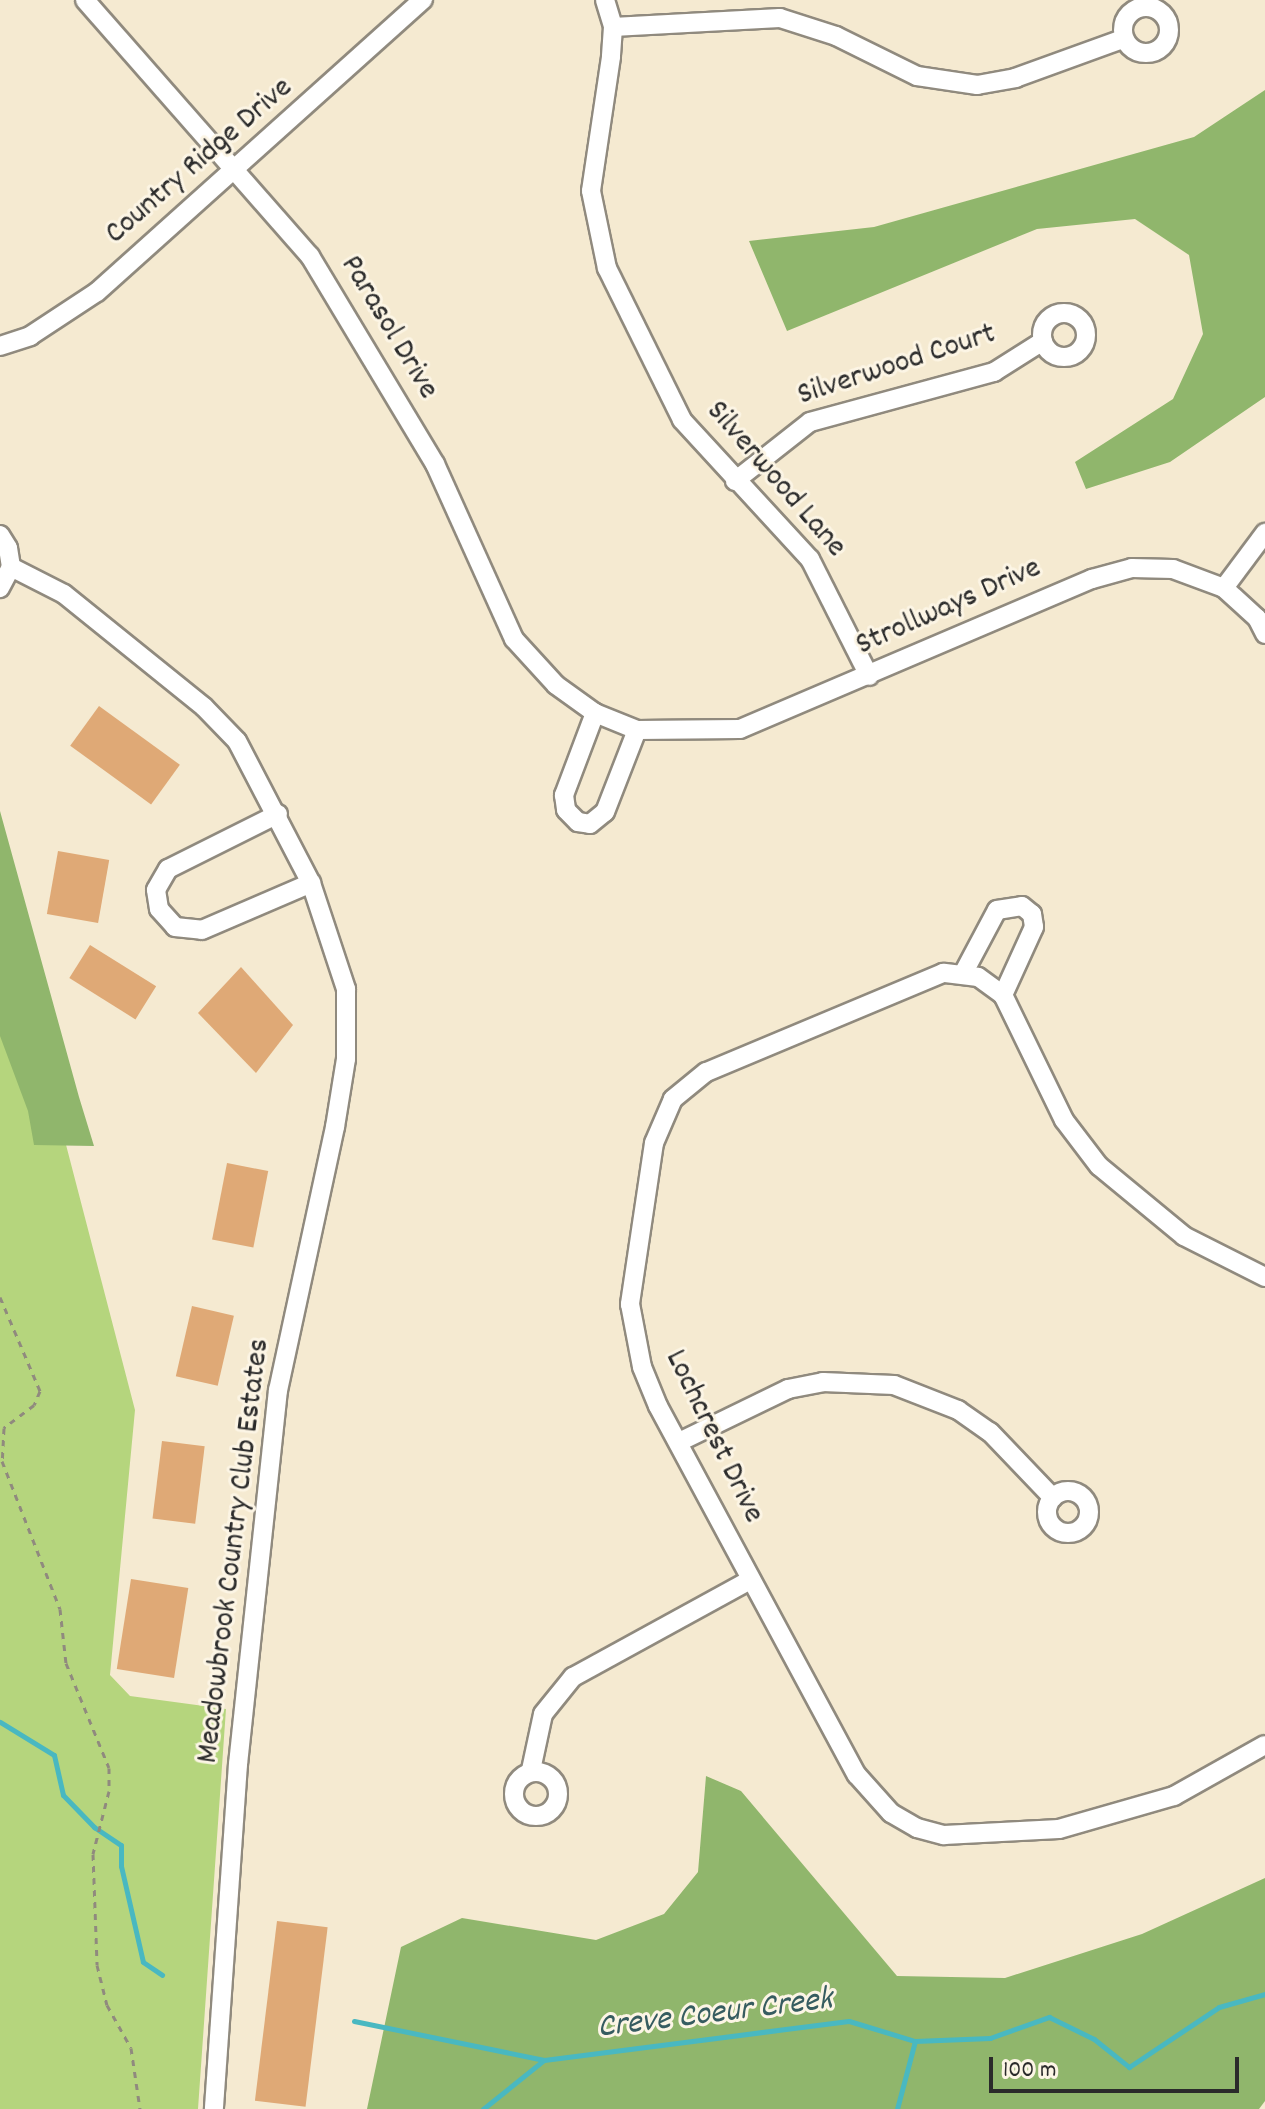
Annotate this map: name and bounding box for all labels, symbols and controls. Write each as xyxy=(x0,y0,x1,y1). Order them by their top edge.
street label: Country Ridge Drive xyxy=(98,70,302,254)
street label: Parasol Drive xyxy=(330,249,446,407)
street label: Silverwood Court xyxy=(793,316,1001,416)
street label: Silverwood Lane xyxy=(696,394,854,566)
street label: Strollways Drive xyxy=(851,550,1047,666)
street label: Meadowbrook Country Club Estates xyxy=(190,1336,280,1766)
street label: Lochcrest Drive xyxy=(655,1344,771,1530)
water label: Creve Coeur Creek xyxy=(595,1980,835,2050)
scale bar xyxy=(993,2041,1243,2091)
text: 100 m xyxy=(1003,2054,1056,2088)

